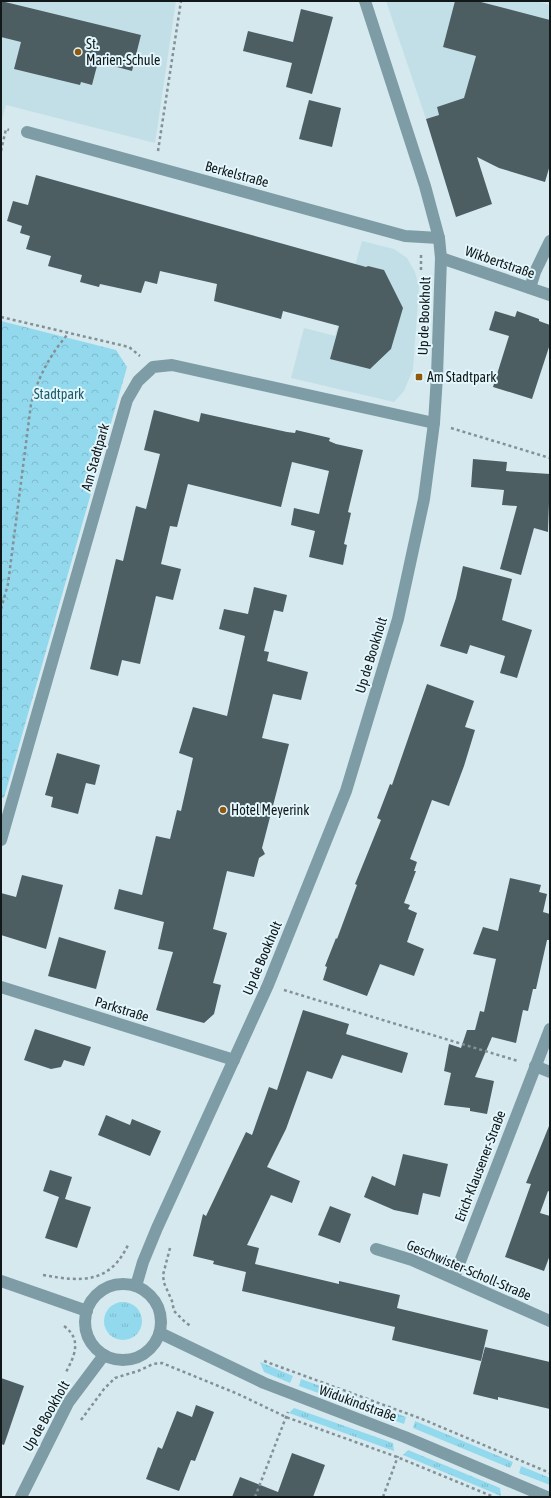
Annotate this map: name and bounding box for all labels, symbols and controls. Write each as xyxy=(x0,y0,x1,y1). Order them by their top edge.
place label: St. Marien-Schule xyxy=(86,36,160,68)
marker: St. Marien-Schule xyxy=(73,47,83,57)
street label: Berkelstraße xyxy=(203,158,271,190)
street label: Wikbertstraße xyxy=(463,243,537,281)
street label: Up de Bookholt xyxy=(415,276,433,356)
place label: Am Stadtpark xyxy=(427,369,496,385)
marker: Am Stadtpark xyxy=(414,372,424,382)
park label: Stadtpark xyxy=(34,386,84,402)
street label: Am Stadtpark xyxy=(78,421,112,493)
street label: Up de Bookholt xyxy=(352,615,390,695)
place label: Hotel Meyerink xyxy=(231,802,309,818)
marker: Hotel Meyerink xyxy=(218,805,228,815)
street label: Up de Bookholt xyxy=(239,919,285,997)
street label: Parkstraße xyxy=(93,993,151,1025)
street label: Erich-Klausener-Straße xyxy=(451,1108,509,1224)
street label: Geschwister-Scholl-Straße xyxy=(404,1237,534,1303)
street label: Up de Bookholt xyxy=(19,1378,73,1454)
street label: Widukindstraße xyxy=(317,1382,399,1424)

